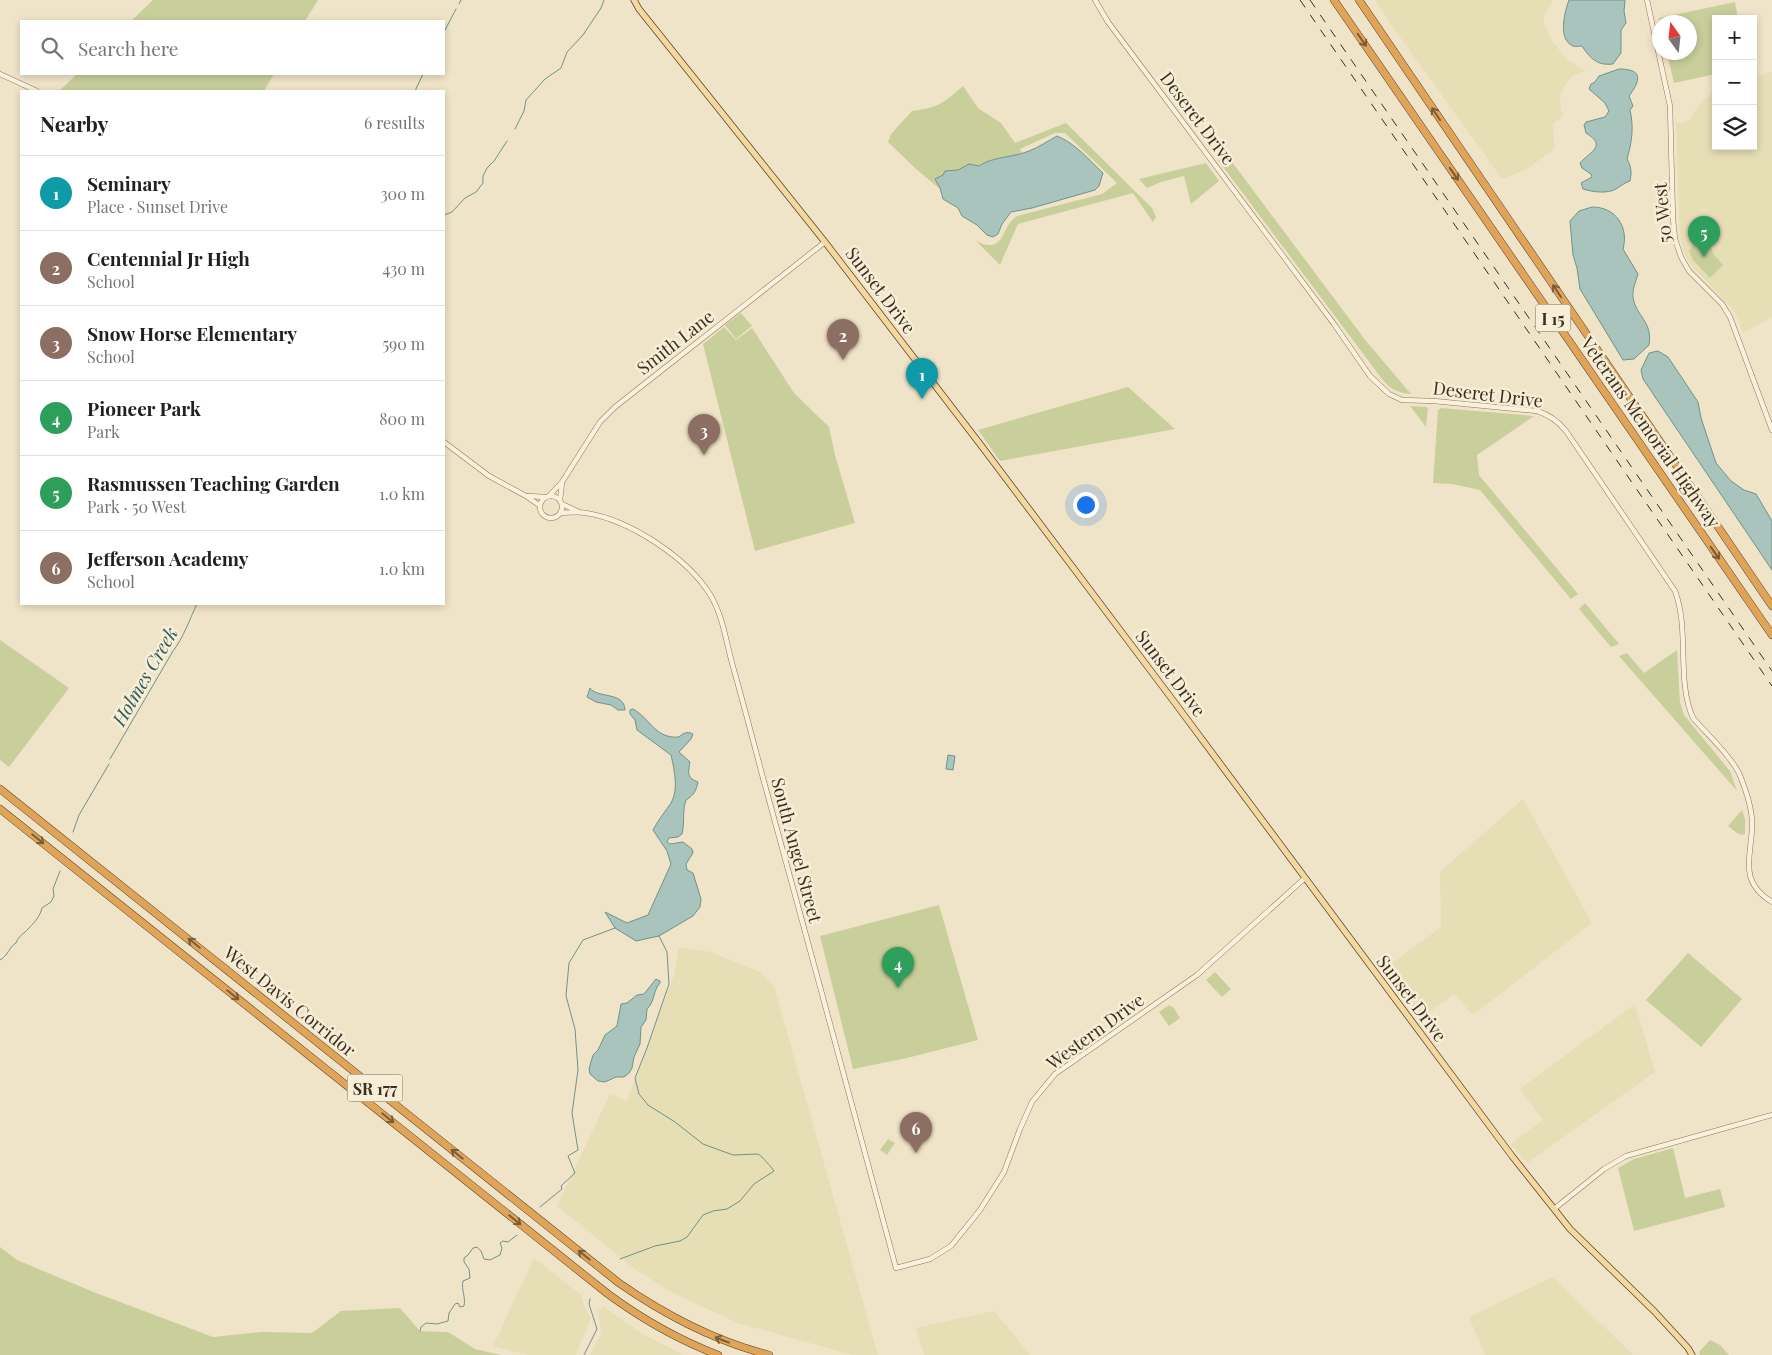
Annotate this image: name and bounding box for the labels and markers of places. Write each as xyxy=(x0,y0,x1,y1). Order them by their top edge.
pin: 5 xyxy=(1688,216,1720,257)
pin: 2 xyxy=(827,319,859,360)
pin: 1 xyxy=(906,358,938,399)
pin: 3 xyxy=(688,414,720,455)
pin: 4 xyxy=(882,947,914,988)
pin: 6 xyxy=(900,1112,932,1153)

